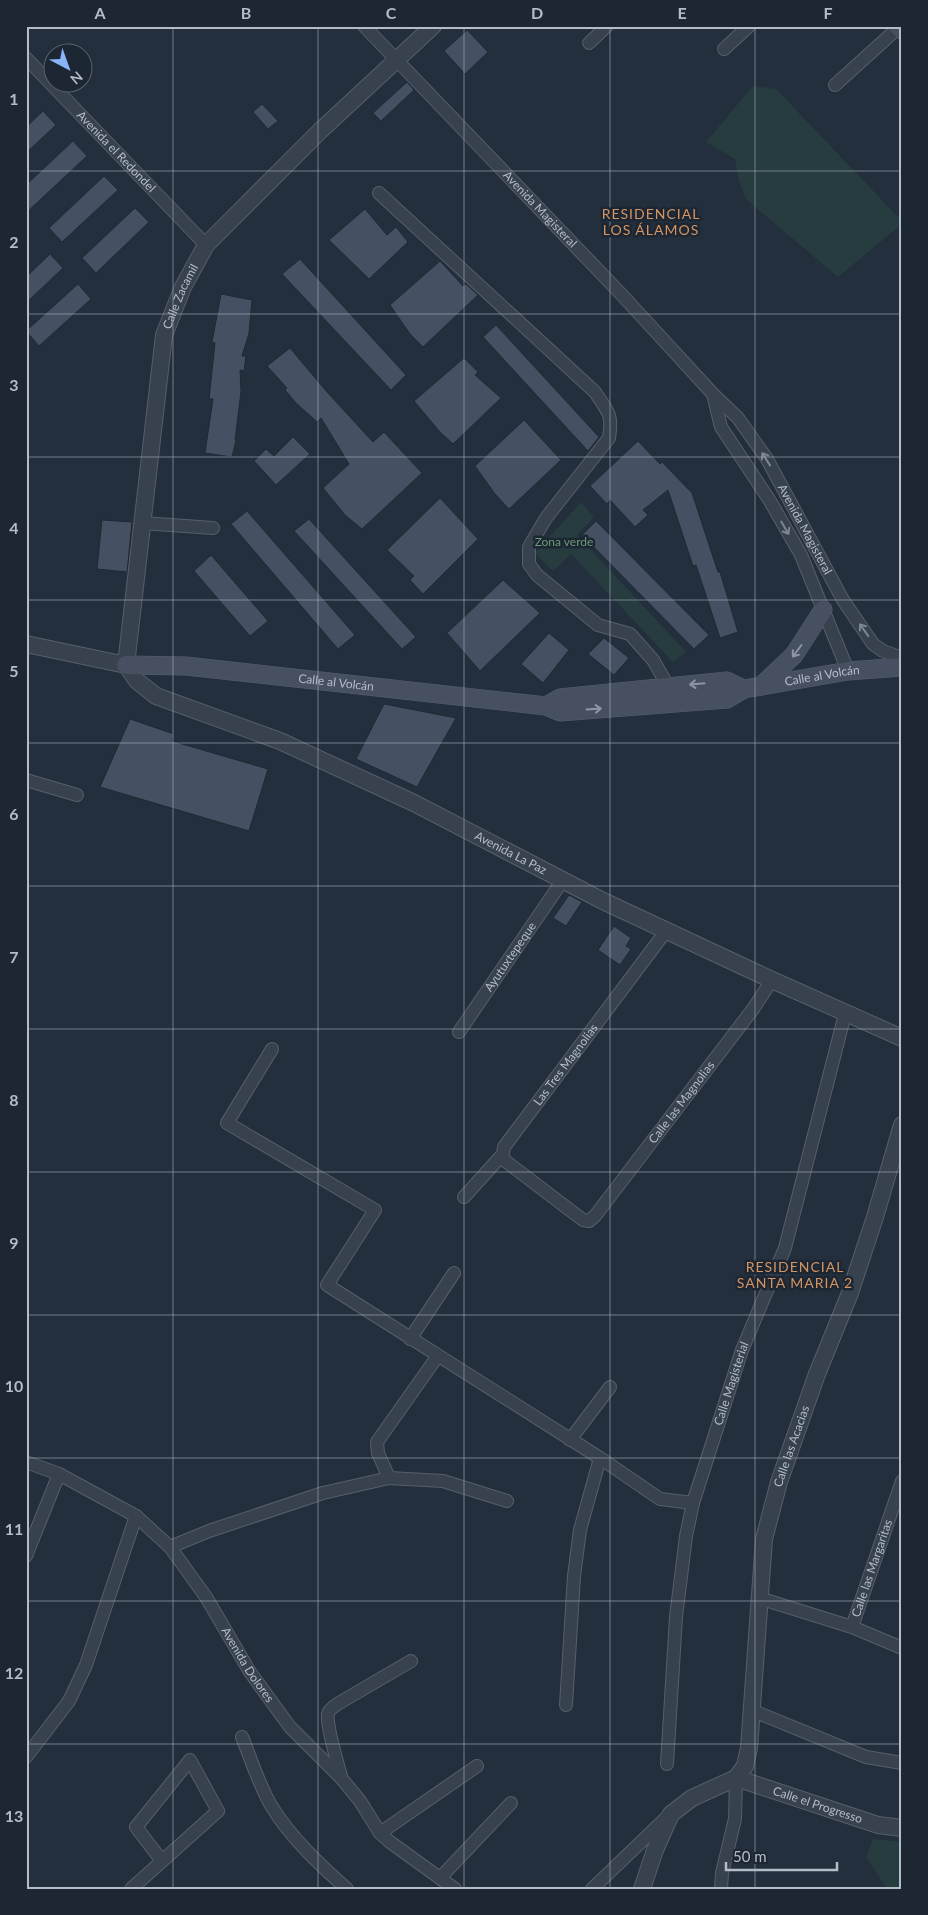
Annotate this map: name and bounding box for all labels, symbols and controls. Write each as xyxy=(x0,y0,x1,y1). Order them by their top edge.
text: A xyxy=(93,3,106,22)
text: B xyxy=(241,3,251,22)
text: C xyxy=(386,3,397,22)
text: D xyxy=(531,3,543,22)
text: E xyxy=(677,3,687,22)
text: F xyxy=(823,3,833,22)
north arrow xyxy=(42,42,92,92)
text: N xyxy=(67,68,87,88)
text: 1 xyxy=(9,89,19,108)
street label: Avenida el Redondel xyxy=(74,107,159,195)
street label: Avenida Magisteral xyxy=(500,168,580,250)
district label: RESIDENCIAL LOS ÁLAMOS xyxy=(602,205,700,238)
text: 2 xyxy=(9,232,19,251)
street label: Calle Zacamil xyxy=(159,261,201,331)
text: 3 xyxy=(9,375,19,394)
one-way arrow xyxy=(761,452,771,466)
street label: Avenida Magisteral xyxy=(775,481,836,577)
text: 4 xyxy=(9,518,19,537)
one-way arrow xyxy=(781,521,791,535)
park label: Zona verde xyxy=(535,534,593,549)
one-way arrow xyxy=(859,623,869,637)
one-way arrow xyxy=(792,644,802,658)
text: 5 xyxy=(9,661,19,680)
street label: Calle al Volcán xyxy=(783,662,860,689)
street label: Calle al Volcán xyxy=(298,671,375,694)
one-way arrow xyxy=(689,679,705,688)
one-way arrow xyxy=(586,704,602,714)
text: 6 xyxy=(9,804,19,823)
street label: Avenida La Paz xyxy=(472,828,550,878)
street label: Ayutuxtepeque xyxy=(481,919,539,994)
text: 7 xyxy=(9,947,19,966)
street label: Las Tres Magnolias xyxy=(530,1021,601,1108)
street label: Calle las Magnolias xyxy=(645,1058,717,1146)
text: 8 xyxy=(9,1090,19,1109)
text: 9 xyxy=(9,1233,19,1252)
district label: RESIDENCIAL SANTA MARIA 2 xyxy=(737,1258,853,1291)
street label: Calle Magisterial xyxy=(710,1339,752,1427)
text: 10 xyxy=(5,1376,23,1395)
street label: Calle las Acacias xyxy=(770,1403,812,1488)
street label: Calle las Margaritas xyxy=(848,1517,895,1619)
text: 11 xyxy=(5,1519,23,1538)
street label: Avenida Dolores xyxy=(218,1624,278,1705)
text: 12 xyxy=(5,1663,23,1682)
street label: Calle el Progresso xyxy=(771,1783,865,1826)
text: 13 xyxy=(5,1806,23,1825)
scale bar xyxy=(726,1840,837,1872)
text: 50 m xyxy=(733,1847,767,1865)

